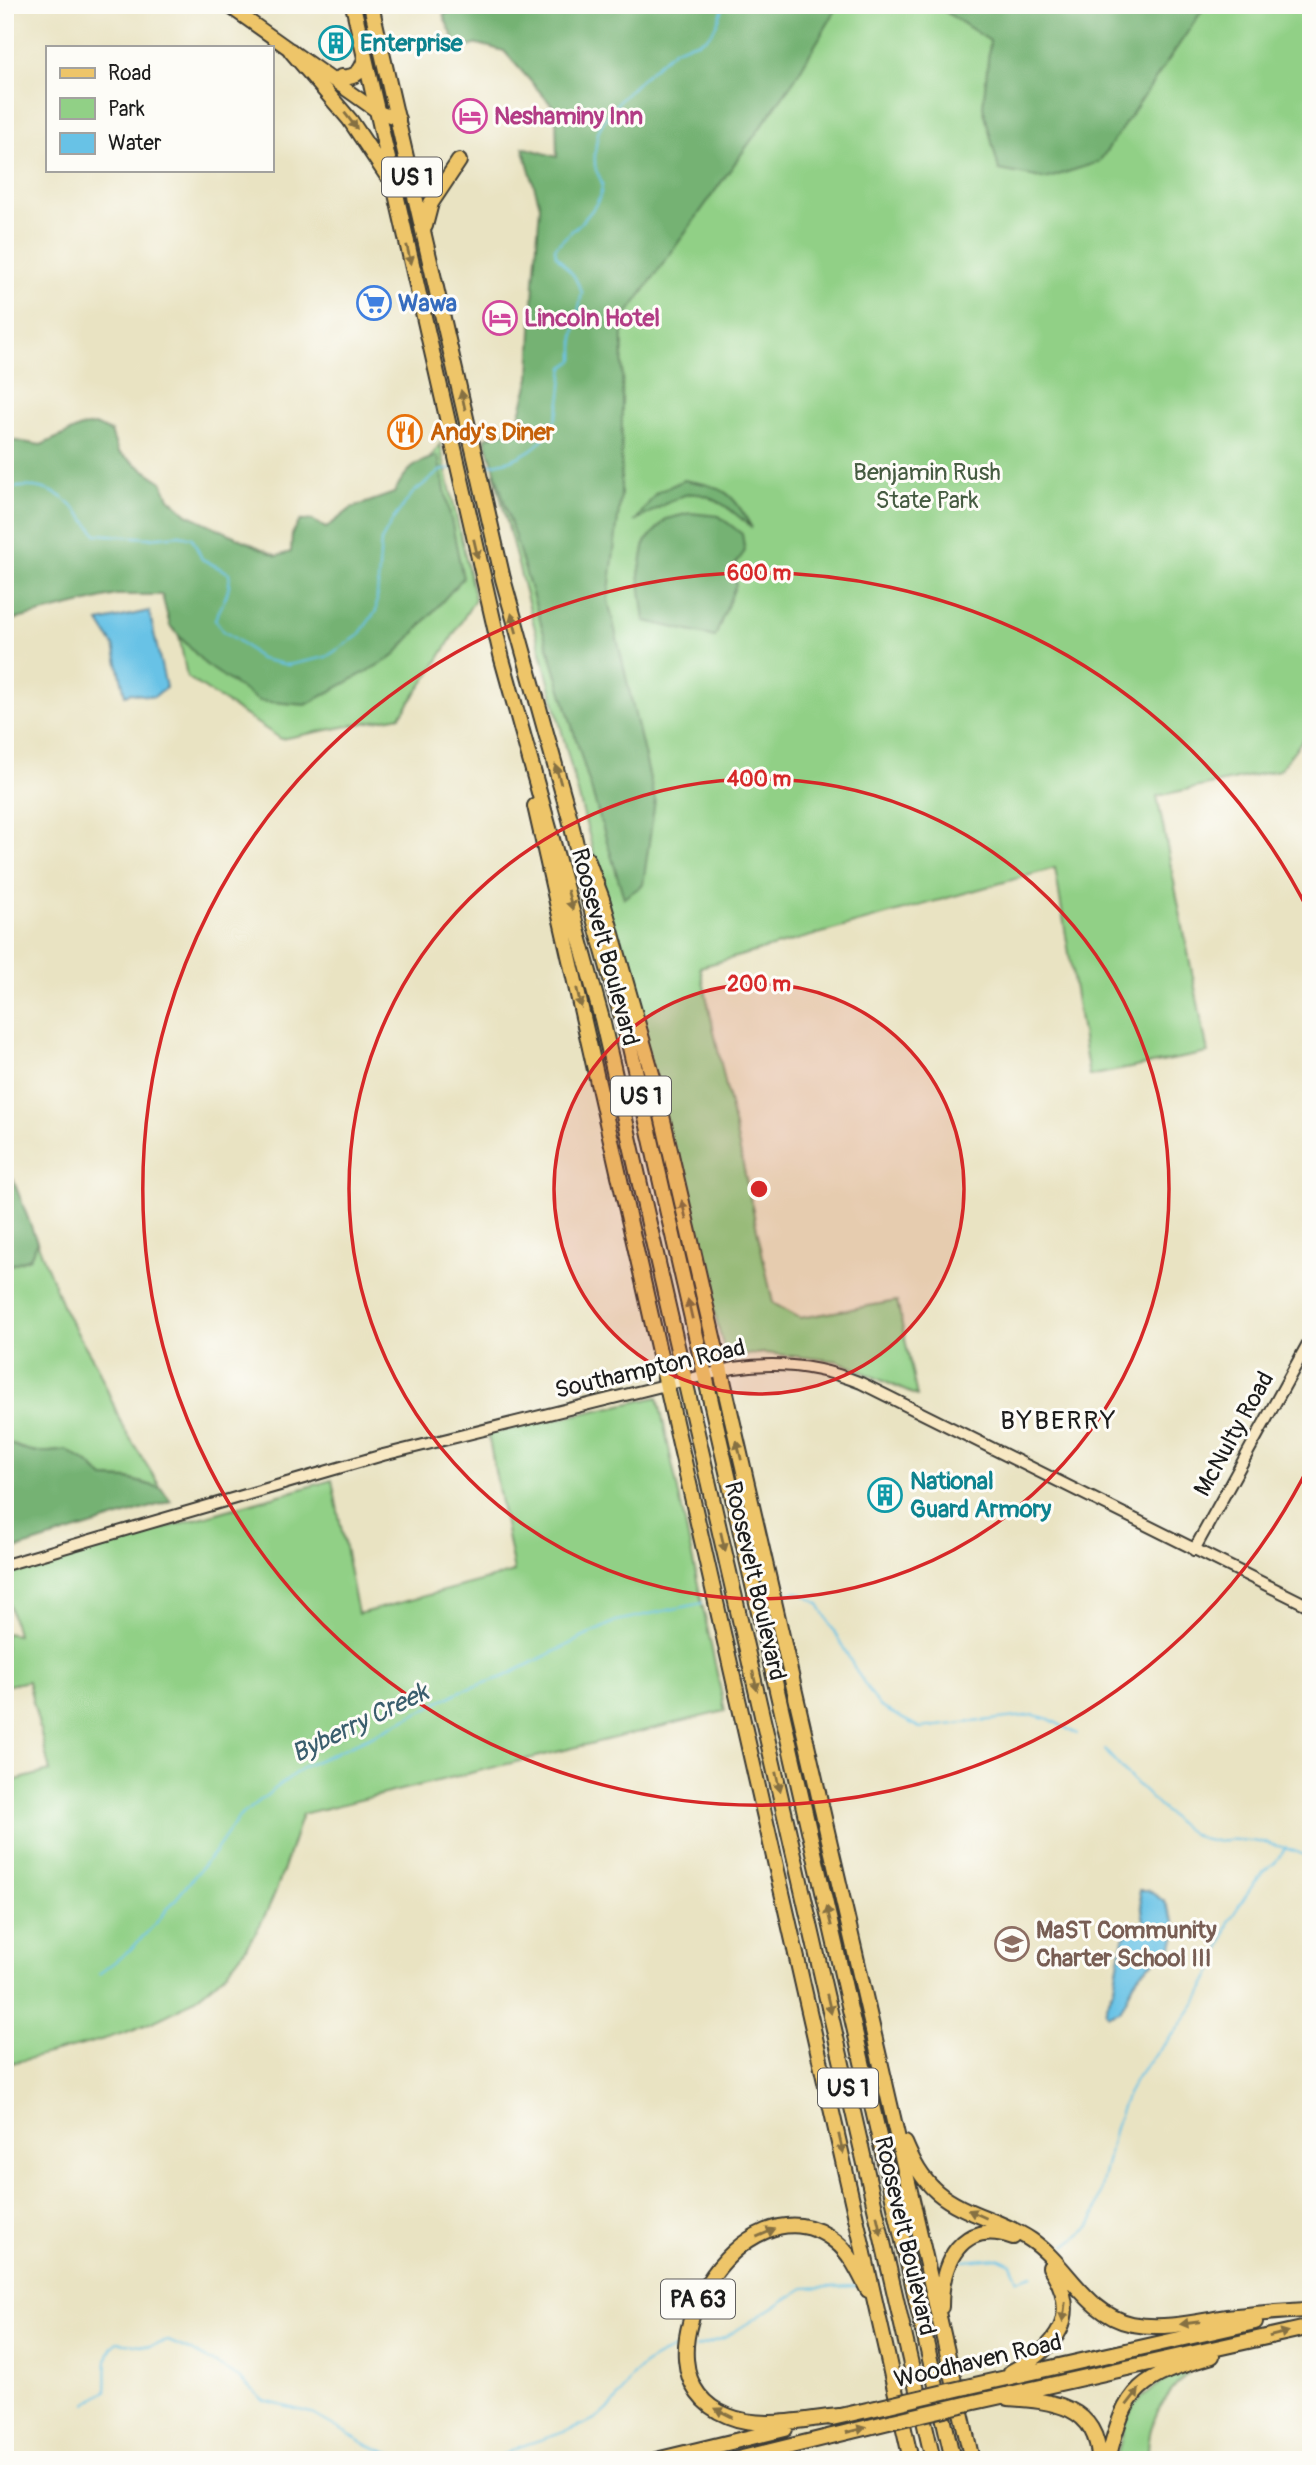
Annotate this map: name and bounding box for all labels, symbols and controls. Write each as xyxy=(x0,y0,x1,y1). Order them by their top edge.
building icon: Enterprise xyxy=(317,24,355,62)
place label: Enterprise xyxy=(360,29,464,58)
legend xyxy=(46,46,273,172)
text: Road xyxy=(108,60,152,87)
text: Park xyxy=(108,96,145,123)
hotel icon: Neshaminy Inn xyxy=(451,97,489,135)
place label: Neshaminy Inn xyxy=(494,102,643,131)
one-way arrow xyxy=(344,112,359,130)
text: Water xyxy=(108,130,162,157)
road number: US 1 xyxy=(382,158,442,196)
one-way arrow xyxy=(403,244,414,266)
supermarket icon: Wawa xyxy=(355,284,393,322)
place label: Wawa xyxy=(398,289,457,318)
hotel icon: Lincoln Hotel xyxy=(481,299,519,337)
place label: Lincoln Hotel xyxy=(524,304,660,333)
one-way arrow xyxy=(457,389,468,411)
restaurant icon: Andy's Diner xyxy=(386,413,424,451)
place label: Andy's Diner xyxy=(430,418,555,447)
park label: Benjamin Rush State Park xyxy=(853,458,1001,515)
one-way arrow xyxy=(471,538,482,560)
text: 600 m xyxy=(727,560,791,587)
one-way arrow xyxy=(508,612,519,634)
one-way arrow xyxy=(552,763,562,784)
text: 400 m xyxy=(727,766,791,793)
street label: Roosevelt Boulevard xyxy=(565,845,645,1049)
one-way arrow xyxy=(565,889,576,911)
text: 200 m xyxy=(727,971,791,998)
one-way arrow xyxy=(573,987,584,1009)
road number: US 1 xyxy=(611,1077,671,1116)
centre of rings xyxy=(747,1177,771,1201)
one-way arrow xyxy=(678,1198,689,1220)
one-way arrow xyxy=(684,1298,695,1320)
street label: Southampton Road xyxy=(552,1333,748,1405)
street label: McNulty Road xyxy=(1188,1366,1280,1502)
district label: BYBERRY xyxy=(1000,1405,1118,1437)
one-way arrow xyxy=(733,1439,744,1461)
place label: National Guard Armory xyxy=(910,1467,1052,1524)
building icon: National Guard Armory xyxy=(866,1476,904,1514)
street label: Roosevelt Boulevard xyxy=(718,1479,792,1683)
one-way arrow xyxy=(718,1531,729,1553)
one-way arrow xyxy=(749,1670,760,1692)
water label: Byberry Creek xyxy=(286,1675,435,1770)
one-way arrow xyxy=(773,1771,784,1793)
one-way arrow xyxy=(823,1905,834,1927)
place label: MaST Community Charter School III xyxy=(1036,1916,1217,1973)
school or university icon: MaST Community Charter School III xyxy=(993,1925,1031,1963)
one-way arrow xyxy=(823,1993,834,2015)
road number: US 1 xyxy=(818,2068,878,2108)
one-way arrow xyxy=(836,2133,847,2155)
street label: Roosevelt Boulevard xyxy=(868,2134,942,2338)
one-way arrow xyxy=(967,2208,988,2219)
one-way arrow xyxy=(874,2214,885,2236)
one-way arrow xyxy=(755,2228,776,2239)
road number: PA 63 xyxy=(661,2280,735,2318)
one-way arrow xyxy=(1059,2301,1070,2323)
one-way arrow xyxy=(1179,2317,1201,2328)
street label: Woodhaven Road xyxy=(891,2328,1065,2394)
one-way arrow xyxy=(1268,2328,1290,2339)
one-way arrow xyxy=(1125,2389,1140,2406)
one-way arrow xyxy=(714,2408,734,2419)
one-way arrow xyxy=(845,2424,867,2435)

